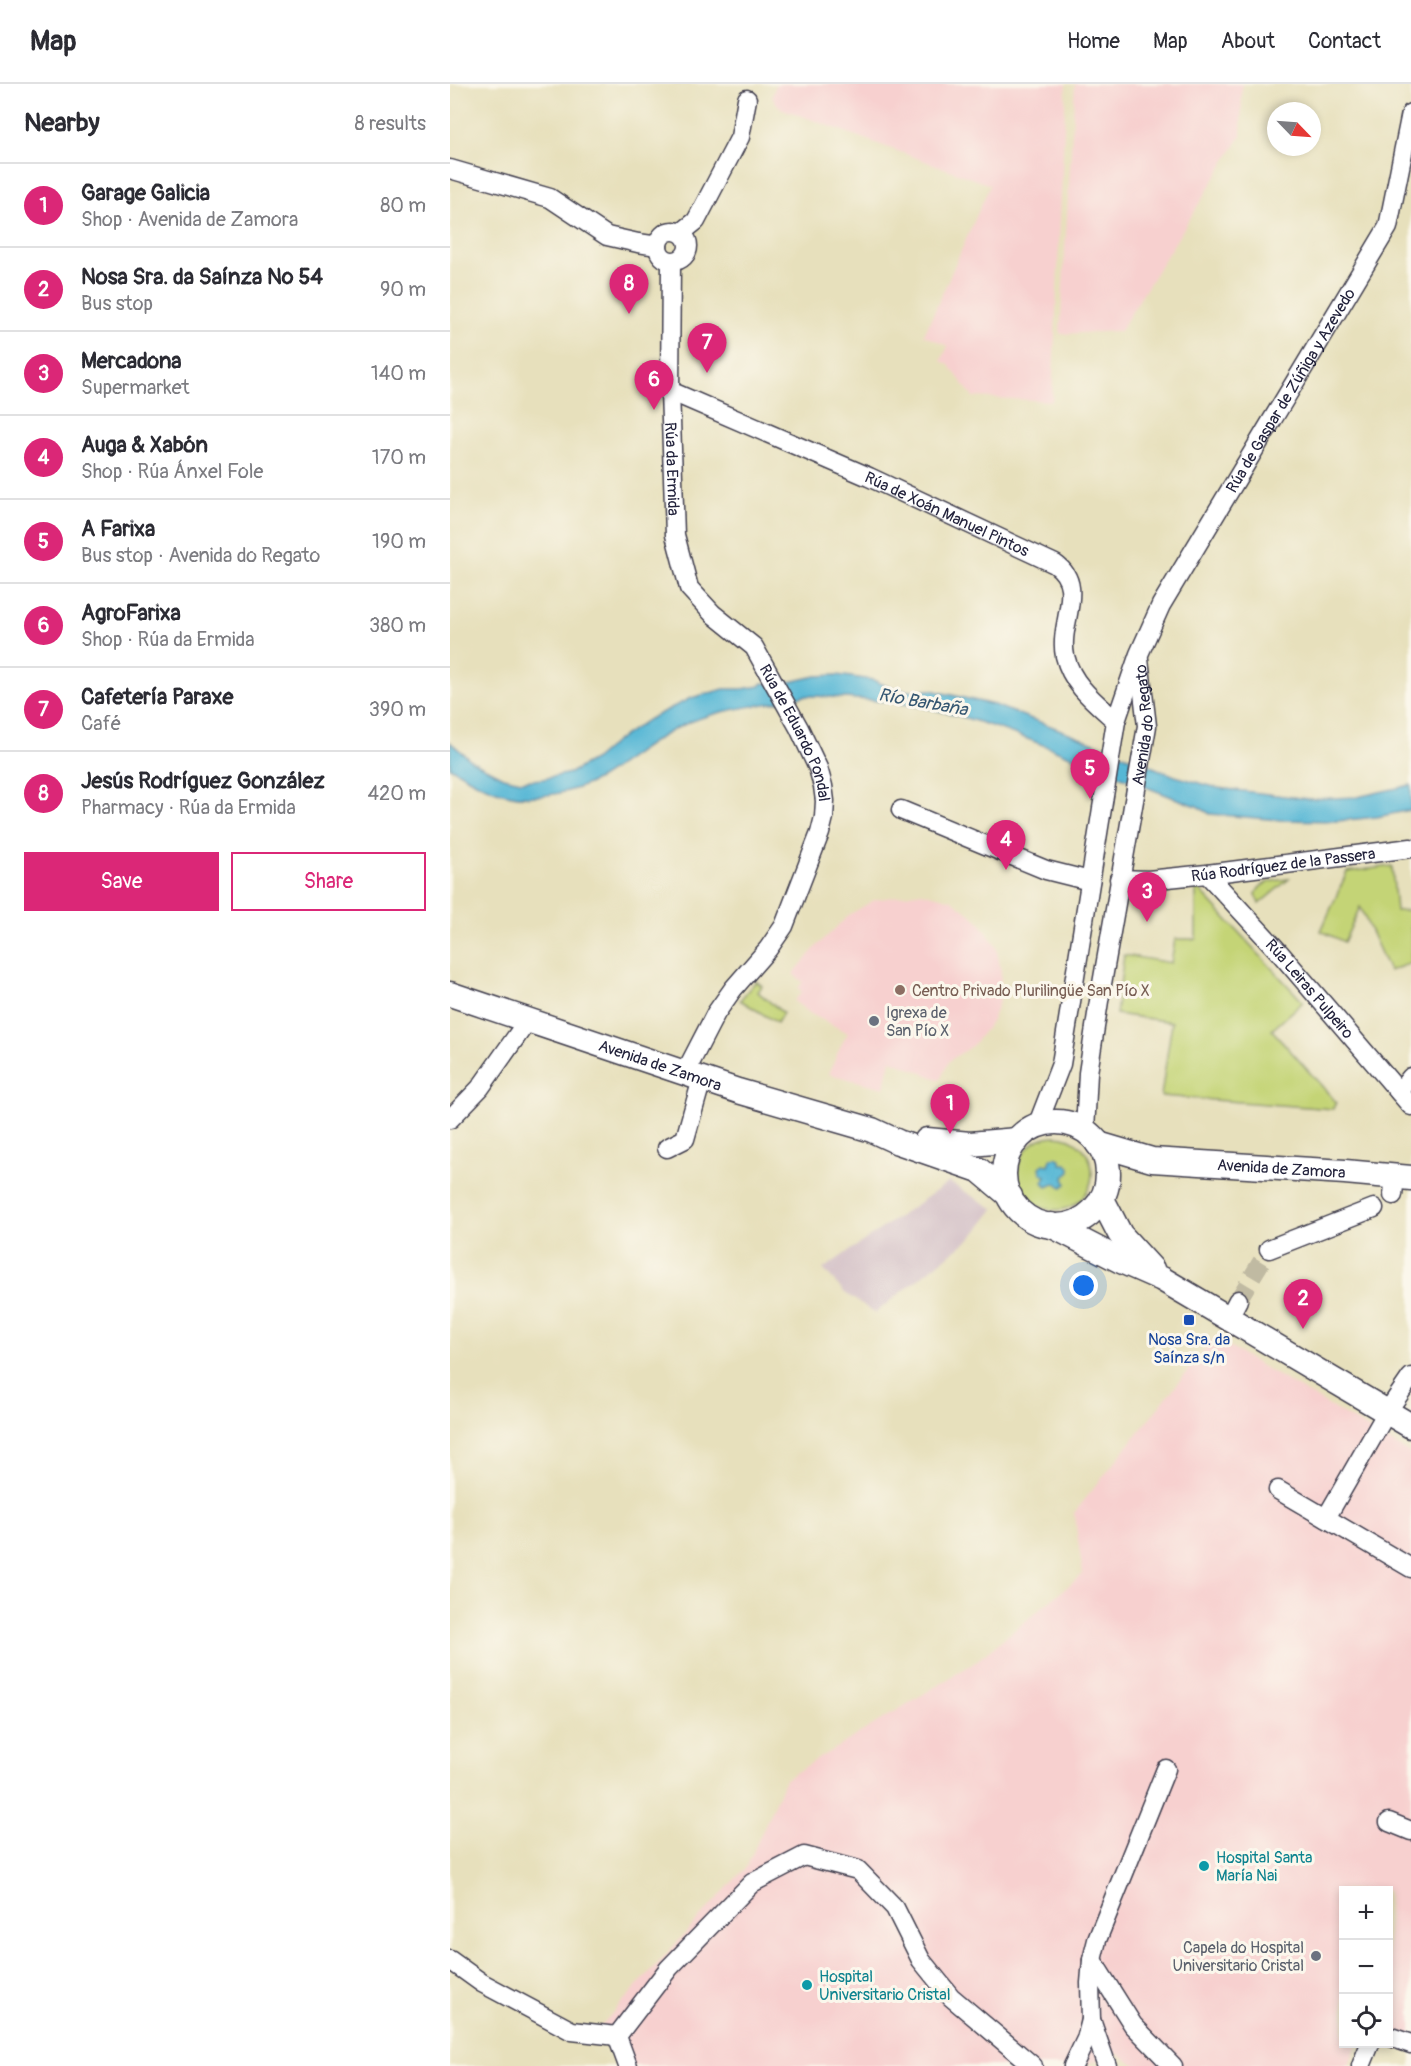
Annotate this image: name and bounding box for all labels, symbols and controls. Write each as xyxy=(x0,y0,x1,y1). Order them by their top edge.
text: Map xyxy=(30,24,76,59)
text: Home xyxy=(1067,28,1120,55)
text: Map xyxy=(1153,28,1188,55)
text: About xyxy=(1221,28,1275,55)
text: Contact xyxy=(1308,28,1381,55)
north arrow xyxy=(1267,102,1321,156)
text: Nearby xyxy=(24,107,100,139)
text: 8 results xyxy=(355,111,426,136)
text: Garage Galicia xyxy=(81,179,210,207)
text: 1 xyxy=(40,193,47,218)
text: 80 m xyxy=(380,193,426,218)
text: Shop · Avenida de Zamora xyxy=(81,207,298,232)
text: Nosa Sra. da Saínza Nº 54 xyxy=(81,263,323,291)
pin: 8 xyxy=(610,264,648,314)
text: 2 xyxy=(38,277,49,302)
text: 90 m xyxy=(380,277,426,302)
street label: Rúa de Gaspar de Zúñiga y Azevedo xyxy=(1222,284,1360,497)
text: Bus stop xyxy=(81,291,153,316)
pin: 7 xyxy=(688,324,726,373)
text: Mercadona xyxy=(81,347,182,375)
pin: 6 xyxy=(634,360,674,410)
text: 3 xyxy=(38,361,49,386)
text: 140 m xyxy=(371,361,426,386)
text: Supermarket xyxy=(81,375,190,400)
street label: Rúa da Ermida xyxy=(660,422,683,516)
text: Auga & Xabón xyxy=(81,431,208,459)
text: 4 xyxy=(38,445,49,470)
text: 170 m xyxy=(372,445,426,470)
text: Shop · Rúa Ánxel Fole xyxy=(81,459,263,484)
street label: Rúa de Xoán Manuel Pintos xyxy=(861,467,1032,561)
text: A Farixa xyxy=(81,515,155,543)
text: 5 xyxy=(38,529,49,554)
text: 190 m xyxy=(372,529,426,554)
text: Bus stop · Avenida do Regato xyxy=(81,543,320,568)
text: AgroFarixa xyxy=(81,599,181,627)
text: 6 xyxy=(38,613,49,638)
text: 380 m xyxy=(369,613,426,638)
text: Shop · Rúa da Ermida xyxy=(81,627,255,652)
street label: Rúa de Eduardo Pondal xyxy=(755,661,834,803)
street label: Avenida do Regato xyxy=(1128,663,1158,787)
text: Cafetería Paraxe xyxy=(81,683,233,711)
water label: Río Barbaña xyxy=(877,683,971,722)
text: 7 xyxy=(38,697,49,722)
text: 390 m xyxy=(369,697,426,722)
text: Café xyxy=(81,711,121,736)
pin: 5 xyxy=(1070,750,1110,799)
text: Jesús Rodríguez González xyxy=(81,767,325,795)
text: 8 xyxy=(38,781,49,806)
text: 420 m xyxy=(367,781,426,806)
text: Pharmacy · Rúa da Ermida xyxy=(81,795,296,820)
pin: 4 xyxy=(986,820,1026,870)
street label: Rúa Rodríguez de la Passera xyxy=(1190,844,1376,887)
button: Save xyxy=(24,852,219,911)
button: Share xyxy=(231,852,426,911)
pin: 3 xyxy=(1128,872,1166,922)
street label: Rúa Leiras Pulpeiro xyxy=(1261,935,1358,1043)
place label: Centro Privado Plurilingüe San Pío X xyxy=(912,981,1150,1001)
marker: Centro Privado Plurilingüe San Pío X xyxy=(893,983,907,997)
place label: Igrexa de San Pío X xyxy=(886,1003,949,1041)
marker: Igrexa de San Pío X xyxy=(867,1014,881,1028)
street label: Avenida de Zamora xyxy=(596,1036,724,1096)
pin: 1 xyxy=(930,1084,970,1134)
street label: Avenida de Zamora xyxy=(1217,1155,1346,1183)
your location xyxy=(1069,1271,1098,1300)
pin: 2 xyxy=(1284,1280,1322,1329)
marker: Nosa Sra. da Saínza s/n xyxy=(1182,1313,1196,1327)
place label: Nosa Sra. da Saínza s/n xyxy=(1148,1330,1230,1368)
place label: Hospital Santa María Nai xyxy=(1216,1848,1313,1886)
marker: Hospital Santa María Nai xyxy=(1197,1859,1211,1873)
map controls xyxy=(1339,1886,1393,2048)
button: + xyxy=(1339,1886,1393,1940)
place label: Capela do Hospital Universitario Cristal xyxy=(1172,1938,1304,1976)
button: − xyxy=(1339,1940,1393,1994)
marker: Capela do Hospital Universitario Cristal xyxy=(1309,1949,1323,1963)
place label: Hospital Universitario Cristal xyxy=(819,1967,951,2005)
marker: Hospital Universitario Cristal xyxy=(800,1978,814,1992)
button: locate xyxy=(1339,1994,1393,2048)

